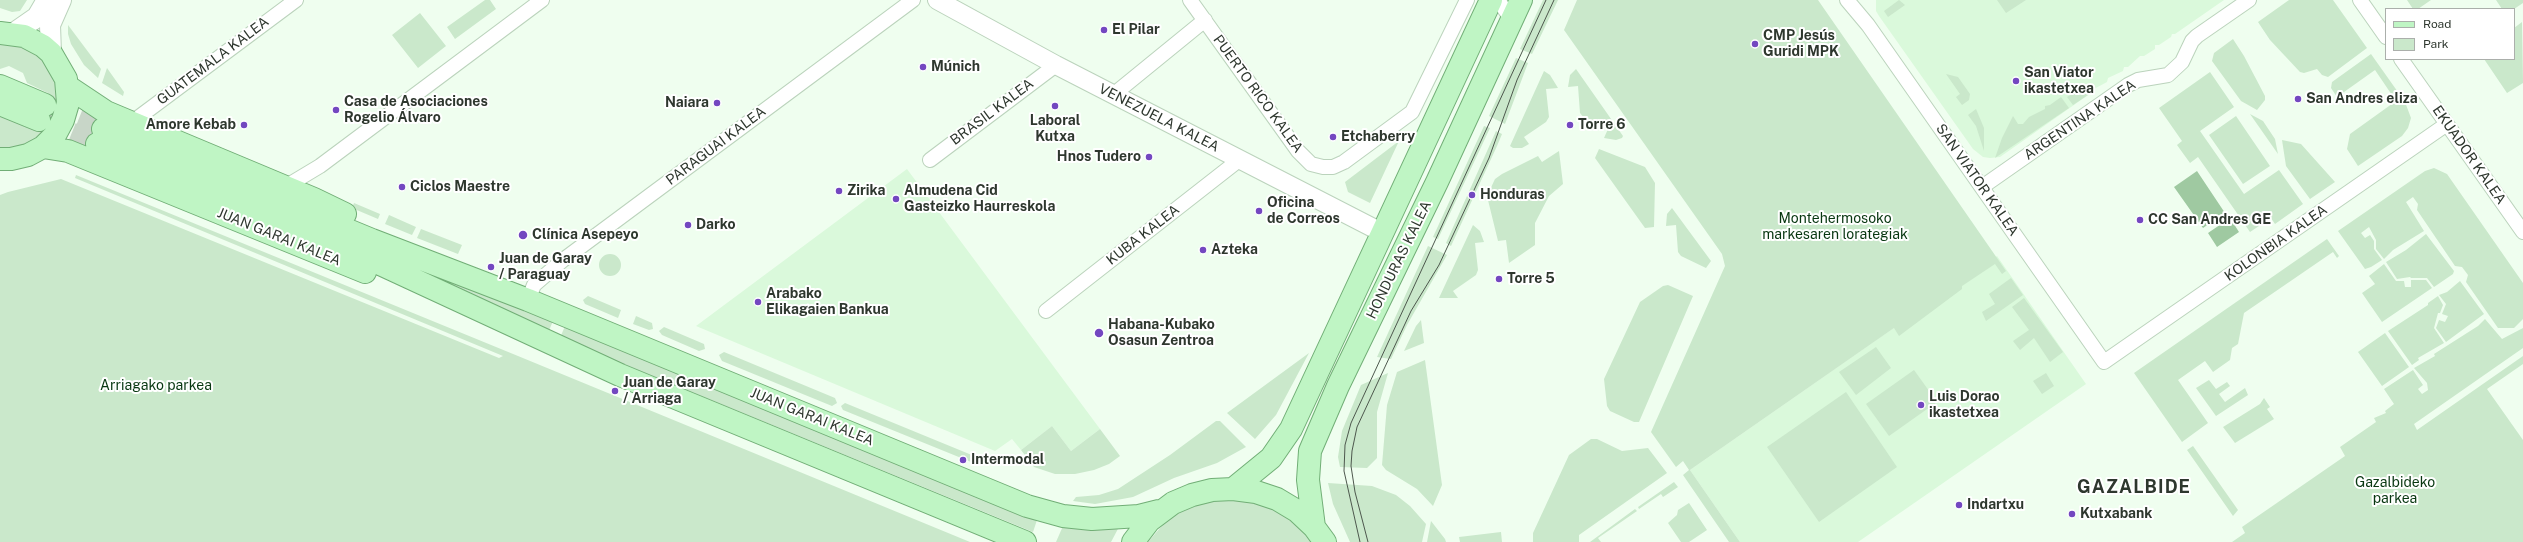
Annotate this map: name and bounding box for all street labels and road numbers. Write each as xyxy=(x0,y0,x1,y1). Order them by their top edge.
street label: GUATEMALA KALEA xyxy=(154,13,272,109)
street label: PUERTO RICO KALEA xyxy=(1210,32,1306,156)
street label: BRASIL KALEA xyxy=(947,75,1037,149)
street label: ARGENTINA KALEA xyxy=(2021,76,2139,164)
street label: VENEZUELA KALEA xyxy=(1096,80,1222,156)
street label: EKUADOR KALEA xyxy=(2429,102,2509,208)
street label: PARAGUAI KALEA xyxy=(663,103,769,189)
street label: SAN VIATOR KALEA xyxy=(1932,121,2022,239)
street label: HONDURAS KALEA xyxy=(1363,198,1435,322)
street label: KUBA KALEA xyxy=(1103,201,1183,269)
street label: KOLONBIA KALEA xyxy=(2221,201,2331,285)
street label: JUAN GARAI KALEA xyxy=(215,204,343,270)
street label: JUAN GARAI KALEA xyxy=(748,384,876,450)

